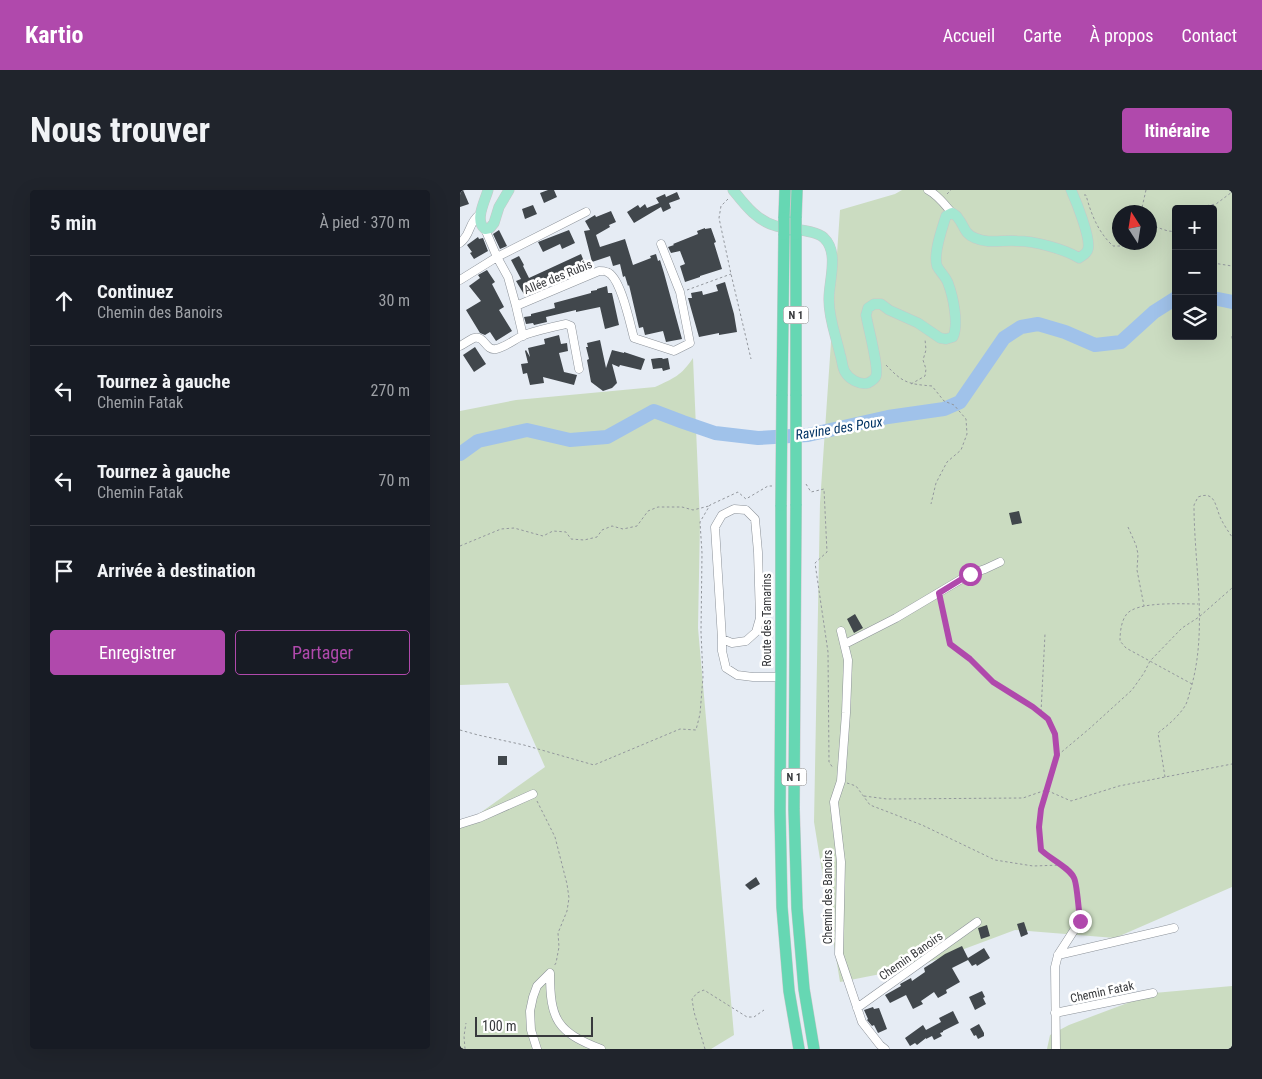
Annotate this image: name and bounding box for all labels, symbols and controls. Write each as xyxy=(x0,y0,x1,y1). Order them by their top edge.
text: Kartio xyxy=(25,21,83,49)
text: Accueil xyxy=(943,25,995,46)
text: Carte xyxy=(1023,25,1062,46)
text: À propos xyxy=(1090,25,1153,46)
text: Contact xyxy=(1181,25,1237,46)
button: Itinéraire xyxy=(1122,108,1232,153)
text: Nous trouver xyxy=(30,110,210,151)
north arrow xyxy=(1112,205,1157,250)
map controls xyxy=(1172,205,1217,340)
button: + xyxy=(1172,205,1217,250)
text: 5 min xyxy=(50,211,97,235)
text: À pied · 370 m xyxy=(319,213,410,232)
button: − xyxy=(1172,250,1217,295)
street label: Allée des Rubis xyxy=(522,257,594,297)
text: Continuez xyxy=(97,280,174,303)
icon: ahead xyxy=(50,287,78,315)
text: 30 m xyxy=(378,291,410,310)
button: layers xyxy=(1172,295,1217,340)
text: Chemin des Banoirs xyxy=(97,303,223,322)
road number: N 1 xyxy=(784,306,808,324)
text: Tournez à gauche xyxy=(97,370,230,393)
icon: left xyxy=(50,377,78,405)
text: 270 m xyxy=(371,381,410,400)
text: Chemin Fatak xyxy=(97,393,183,412)
water label: Ravine des Poux xyxy=(794,413,885,443)
text: Tournez à gauche xyxy=(97,460,230,483)
icon: left xyxy=(50,467,78,495)
text: 70 m xyxy=(378,471,410,490)
text: Chemin Fatak xyxy=(97,483,183,502)
icon: arrive xyxy=(50,557,78,585)
text: Arrivée à destination xyxy=(97,559,256,582)
route start xyxy=(959,563,982,586)
street label: Route des Tamarins xyxy=(760,573,774,667)
button: Enregistrer xyxy=(50,630,225,675)
button: Partager xyxy=(235,630,410,675)
road number: N 1 xyxy=(782,768,806,786)
street label: Chemin des Banoirs xyxy=(821,850,835,944)
route end xyxy=(1069,910,1092,933)
street label: Chemin Banoirs xyxy=(876,929,946,983)
street label: Chemin Fatak xyxy=(1069,978,1136,1006)
scale bar xyxy=(475,1014,592,1037)
text: 100 m xyxy=(482,1018,517,1034)

